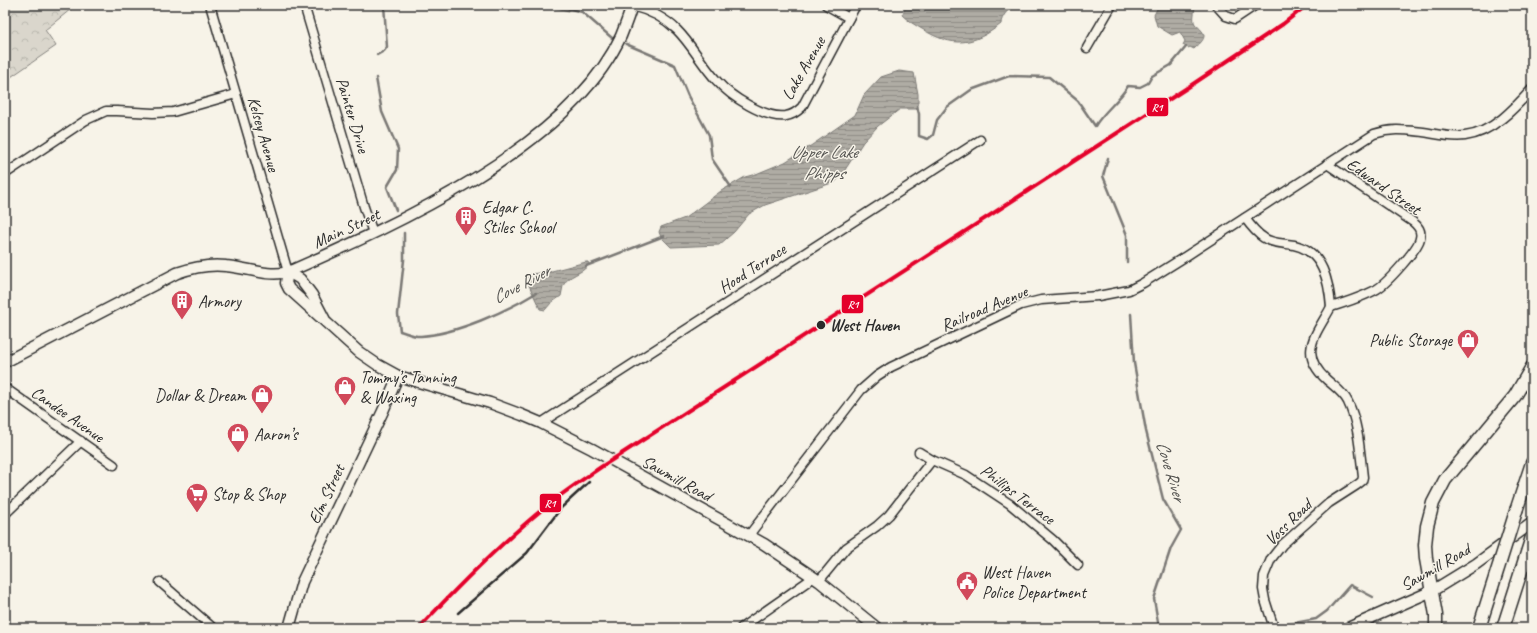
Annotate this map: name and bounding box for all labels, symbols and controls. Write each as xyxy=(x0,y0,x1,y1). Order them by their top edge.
street label: Lake Avenue xyxy=(777,32,831,104)
street label: Painter Drive xyxy=(331,75,374,157)
street label: Kelsey Avenue xyxy=(243,94,285,175)
line badge: R1 xyxy=(1146,97,1169,117)
text: R1 xyxy=(1152,100,1164,114)
water label: Upper Lake Phipps xyxy=(791,141,860,184)
street label: Edward Street xyxy=(1343,153,1427,221)
place label: Edgar C. Stiles School xyxy=(482,197,557,238)
street label: Main Street xyxy=(309,203,385,253)
building icon: Edgar C. Stiles School xyxy=(453,204,479,237)
street label: Hood Terrace xyxy=(715,238,791,298)
water label: Cove River xyxy=(489,258,557,308)
street label: Railroad Avenue xyxy=(938,280,1032,336)
building icon: Armory xyxy=(169,288,195,321)
place label: Armory xyxy=(198,291,242,312)
line badge: R1 xyxy=(841,294,864,314)
text: R1 xyxy=(848,297,860,311)
place label: West Haven xyxy=(830,315,901,336)
marker: West Haven xyxy=(815,319,827,331)
shop icon: Public Storage xyxy=(1455,327,1481,360)
place label: Public Storage xyxy=(1369,330,1453,351)
place label: Tommy’s Tanning & Waxing xyxy=(360,367,458,408)
shop icon: Tommy’s Tanning & Waxing xyxy=(332,374,358,407)
street label: Candee Avenue xyxy=(27,382,109,448)
shop icon: Dollar & Dream xyxy=(249,382,275,415)
place label: Dollar & Dream xyxy=(155,385,248,406)
shop icon: Aaron’s xyxy=(225,421,251,454)
place label: Aaron’s xyxy=(254,424,300,445)
water label: Cove River xyxy=(1151,438,1192,507)
street label: Sawmill Road xyxy=(638,451,718,508)
street label: Elm Street xyxy=(304,459,350,527)
street label: Phillips Terrace xyxy=(976,460,1060,530)
supermarket icon: Stop & Shop xyxy=(184,481,210,514)
place label: Stop & Shop xyxy=(212,484,287,505)
line badge: R1 xyxy=(539,493,562,513)
street label: Voss Road xyxy=(1260,493,1318,550)
text: R1 xyxy=(545,496,557,510)
street label: Sawmill Road xyxy=(1397,538,1477,596)
place label: West Haven Police Department xyxy=(982,562,1088,603)
public building icon: West Haven Police Department xyxy=(954,569,980,602)

